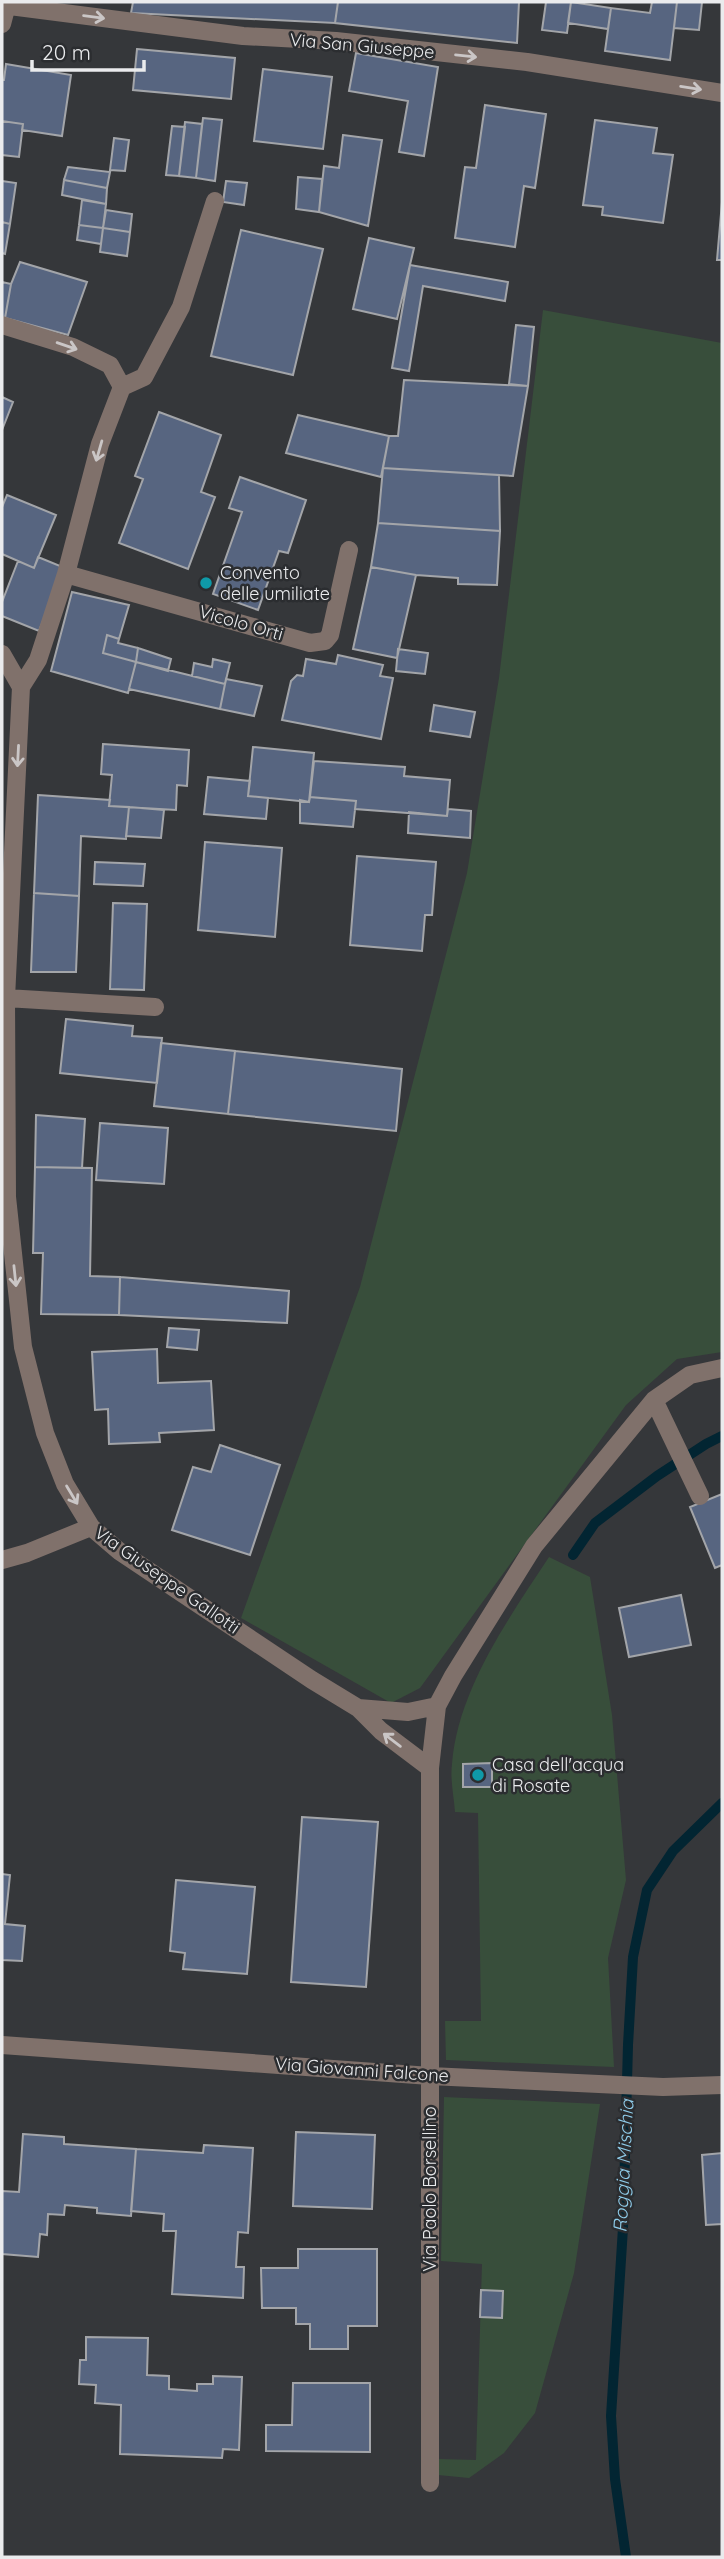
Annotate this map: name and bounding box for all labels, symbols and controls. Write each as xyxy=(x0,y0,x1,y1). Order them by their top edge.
one-way arrow xyxy=(82,10,105,23)
scale bar xyxy=(32,28,144,72)
street label: Via San Giuseppe xyxy=(289,28,435,63)
text: 20 m xyxy=(42,39,91,65)
one-way arrow xyxy=(454,49,477,62)
one-way arrow xyxy=(679,82,702,95)
one-way arrow xyxy=(55,341,77,353)
one-way arrow xyxy=(91,440,104,462)
place label: Convento delle umiliate xyxy=(220,561,330,605)
marker: Convento delle umiliate xyxy=(198,575,214,591)
street label: Vicolo Orti xyxy=(196,600,286,645)
one-way arrow xyxy=(11,744,24,767)
one-way arrow xyxy=(9,1264,22,1287)
one-way arrow xyxy=(65,1484,79,1504)
street label: Via Giuseppe Gallotti xyxy=(90,1521,245,1638)
one-way arrow xyxy=(384,1732,402,1747)
place label: Casa dell'acqua di Rosate xyxy=(492,1753,624,1797)
marker: Casa dell'acqua di Rosate xyxy=(470,1767,486,1783)
street label: Via Giovanni Falcone xyxy=(274,2052,450,2087)
water label: Roggia Mischia xyxy=(608,2097,639,2233)
street label: Via Paolo Borsellino xyxy=(418,2106,441,2272)

